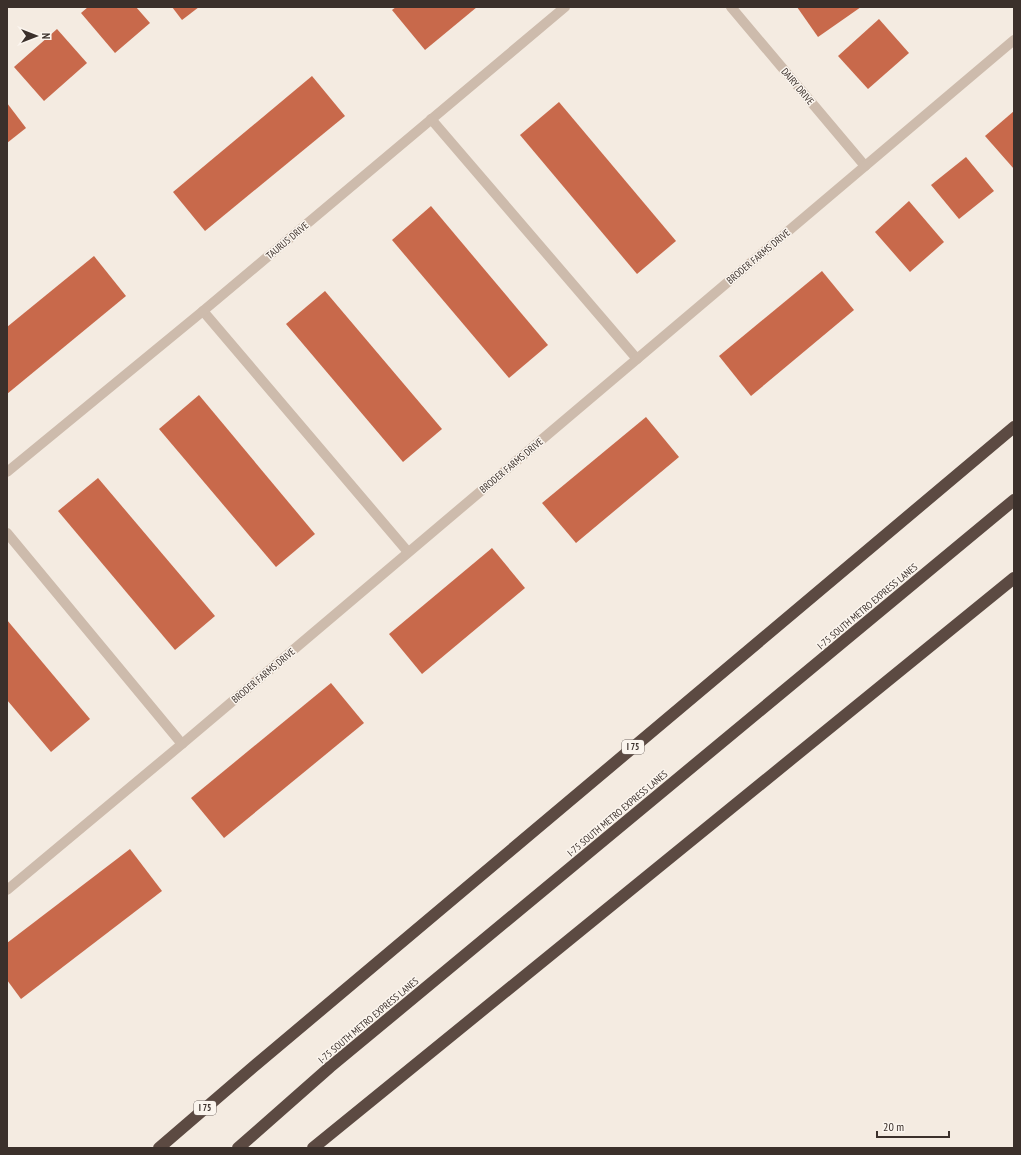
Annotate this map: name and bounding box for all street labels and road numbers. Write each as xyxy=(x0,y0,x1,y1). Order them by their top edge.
street label: DAIRY DRIVE xyxy=(778,65,817,107)
street label: TAURUS DRIVE xyxy=(263,219,311,262)
street label: BRODER FARMS DRIVE xyxy=(724,226,793,287)
street label: BRODER FARMS DRIVE xyxy=(477,435,546,496)
street label: I-75 SOUTH METRO EXPRESS LANES xyxy=(814,561,920,652)
street label: BRODER FARMS DRIVE xyxy=(229,645,298,706)
road number: I 75 xyxy=(622,740,644,754)
street label: I-75 SOUTH METRO EXPRESS LANES xyxy=(564,768,670,859)
street label: I-75 SOUTH METRO EXPRESS LANES xyxy=(315,975,421,1066)
road number: I 75 xyxy=(194,1101,216,1115)

